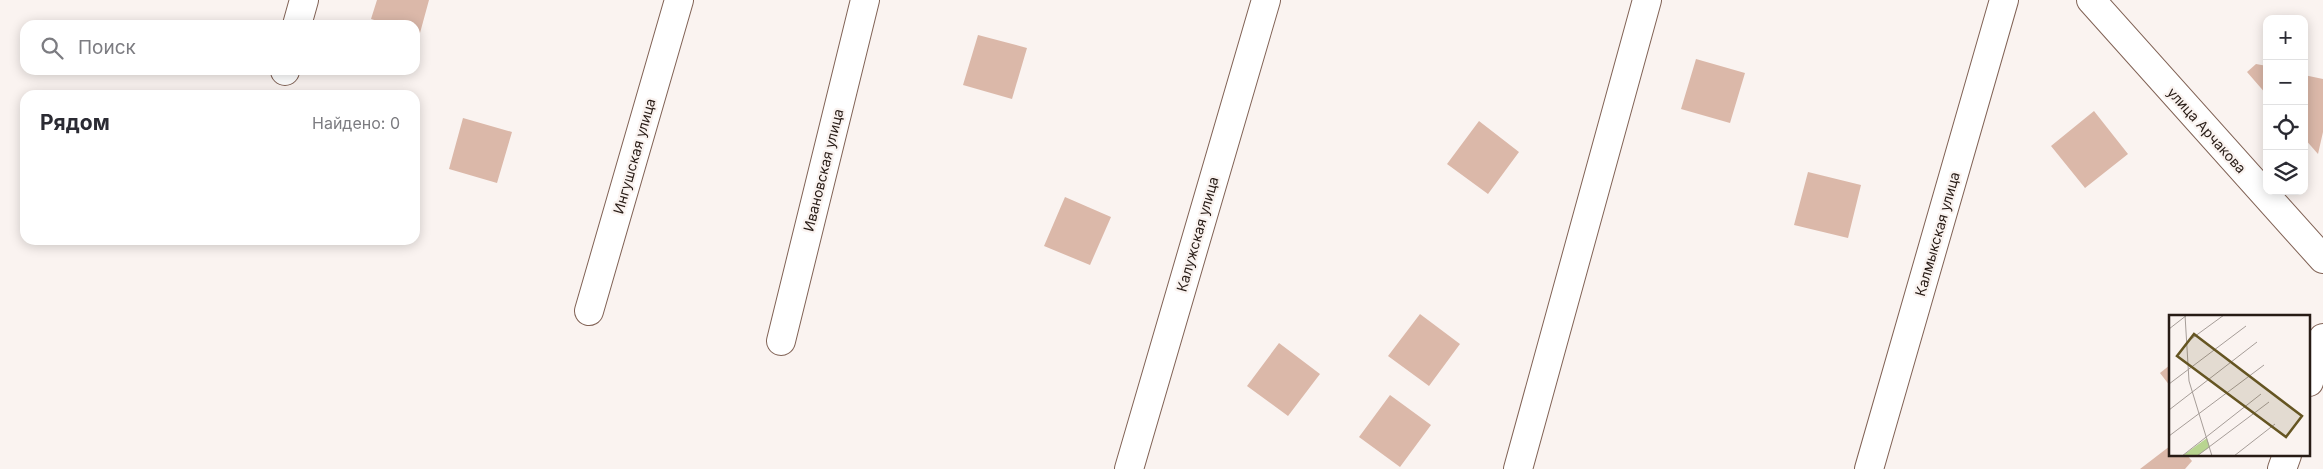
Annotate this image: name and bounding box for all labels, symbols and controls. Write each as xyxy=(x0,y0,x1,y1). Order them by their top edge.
map controls xyxy=(2263,15,2308,195)
button: + xyxy=(2263,15,2308,60)
search box xyxy=(20,20,420,75)
icon: search xyxy=(38,34,66,62)
text: Поиск xyxy=(78,36,136,59)
button: − xyxy=(2263,60,2308,105)
street label: улица Арчакова xyxy=(2164,84,2250,176)
street label: Ингушская улица xyxy=(609,96,659,216)
button: locate xyxy=(2263,105,2308,150)
street label: Ивановская улица xyxy=(800,107,846,233)
text: Рядом xyxy=(40,110,110,135)
text: Найдено: 0 xyxy=(312,113,400,133)
button: layers xyxy=(2263,150,2308,195)
street label: Калмыкская улица xyxy=(1911,170,1963,298)
street label: Калужская улица xyxy=(1172,174,1222,294)
inset map xyxy=(2169,315,2310,456)

